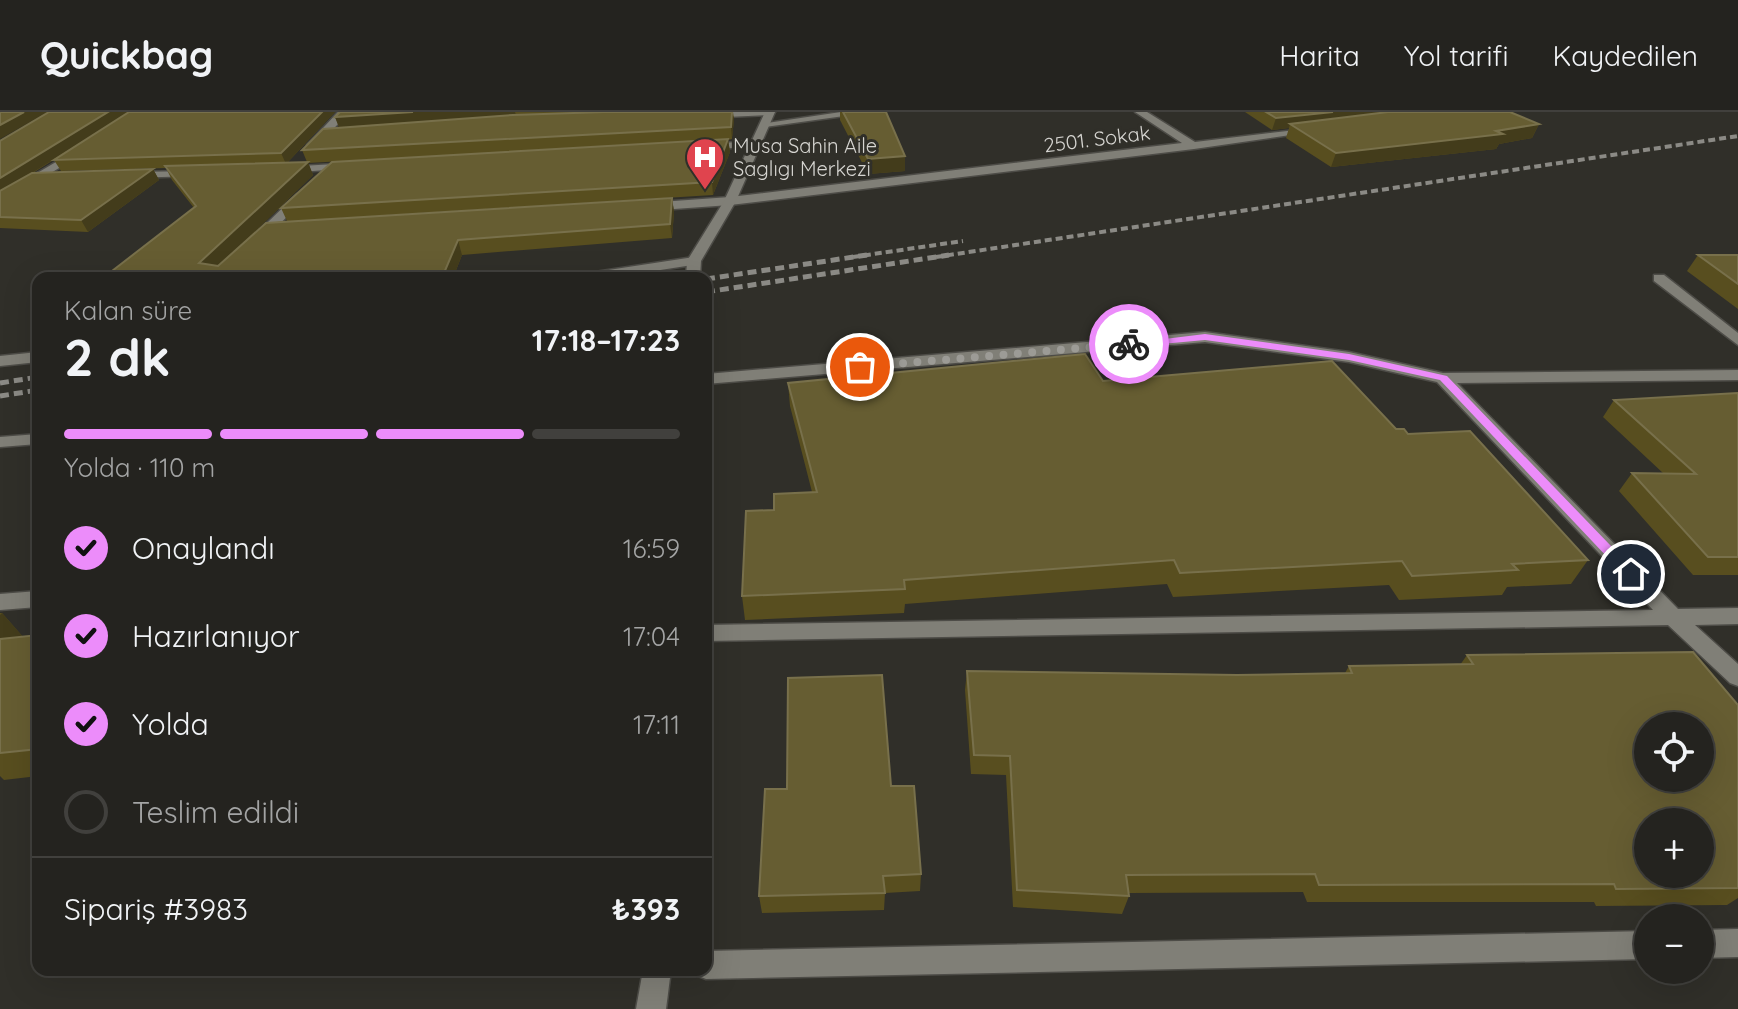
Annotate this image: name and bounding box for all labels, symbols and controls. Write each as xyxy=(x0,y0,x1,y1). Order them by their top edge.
text: Quickbag xyxy=(40,31,213,79)
text: Harita xyxy=(1279,38,1360,73)
text: Yol tarifi xyxy=(1404,38,1508,73)
text: Kaydedilen xyxy=(1552,38,1698,73)
street label: 2501. Sokak xyxy=(1042,120,1152,157)
place label: Musa Sahin Aile Saglıgı Merkezi xyxy=(733,133,877,181)
hospital icon: Musa Sahin Aile Saglıgı Merkezi xyxy=(684,136,726,191)
text: Kalan süre xyxy=(64,294,192,327)
courier xyxy=(1089,304,1169,384)
text: 17:18–17:23 xyxy=(532,321,680,359)
icon: bike xyxy=(1107,322,1151,366)
text: 2 dk xyxy=(64,324,170,389)
pin xyxy=(826,333,894,401)
icon: bag xyxy=(838,345,882,389)
text: Yolda · 110 m xyxy=(64,451,215,484)
icon: check xyxy=(64,526,108,570)
text: Onaylandı xyxy=(132,529,275,567)
text: 16:59 xyxy=(623,532,680,565)
pin xyxy=(1597,540,1665,608)
icon: home xyxy=(1609,552,1653,596)
icon: check xyxy=(64,614,108,658)
text: Hazırlanıyor xyxy=(132,617,300,655)
text: 17:04 xyxy=(623,620,680,653)
icon: check xyxy=(64,702,108,746)
text: Yolda xyxy=(132,705,209,743)
text: 17:11 xyxy=(633,708,680,741)
map controls xyxy=(1634,712,1714,984)
button: locate xyxy=(1634,712,1714,792)
text: Teslim edildi xyxy=(132,793,299,831)
button: + xyxy=(1634,808,1714,888)
text: Sipariş #3983 xyxy=(64,890,248,928)
text: ₺393 xyxy=(612,890,680,928)
button: − xyxy=(1634,904,1714,984)

